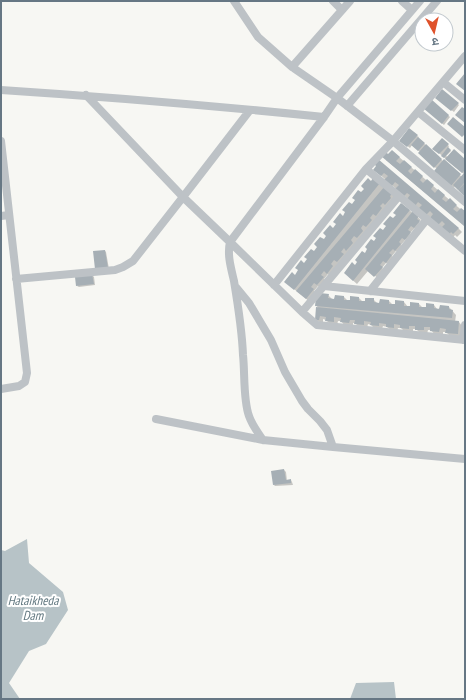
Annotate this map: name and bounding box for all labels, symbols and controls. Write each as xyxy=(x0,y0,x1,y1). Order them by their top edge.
north arrow xyxy=(414,12,454,52)
text: उ xyxy=(431,35,440,49)
water label: Hataikheda Dam xyxy=(8,592,59,624)

